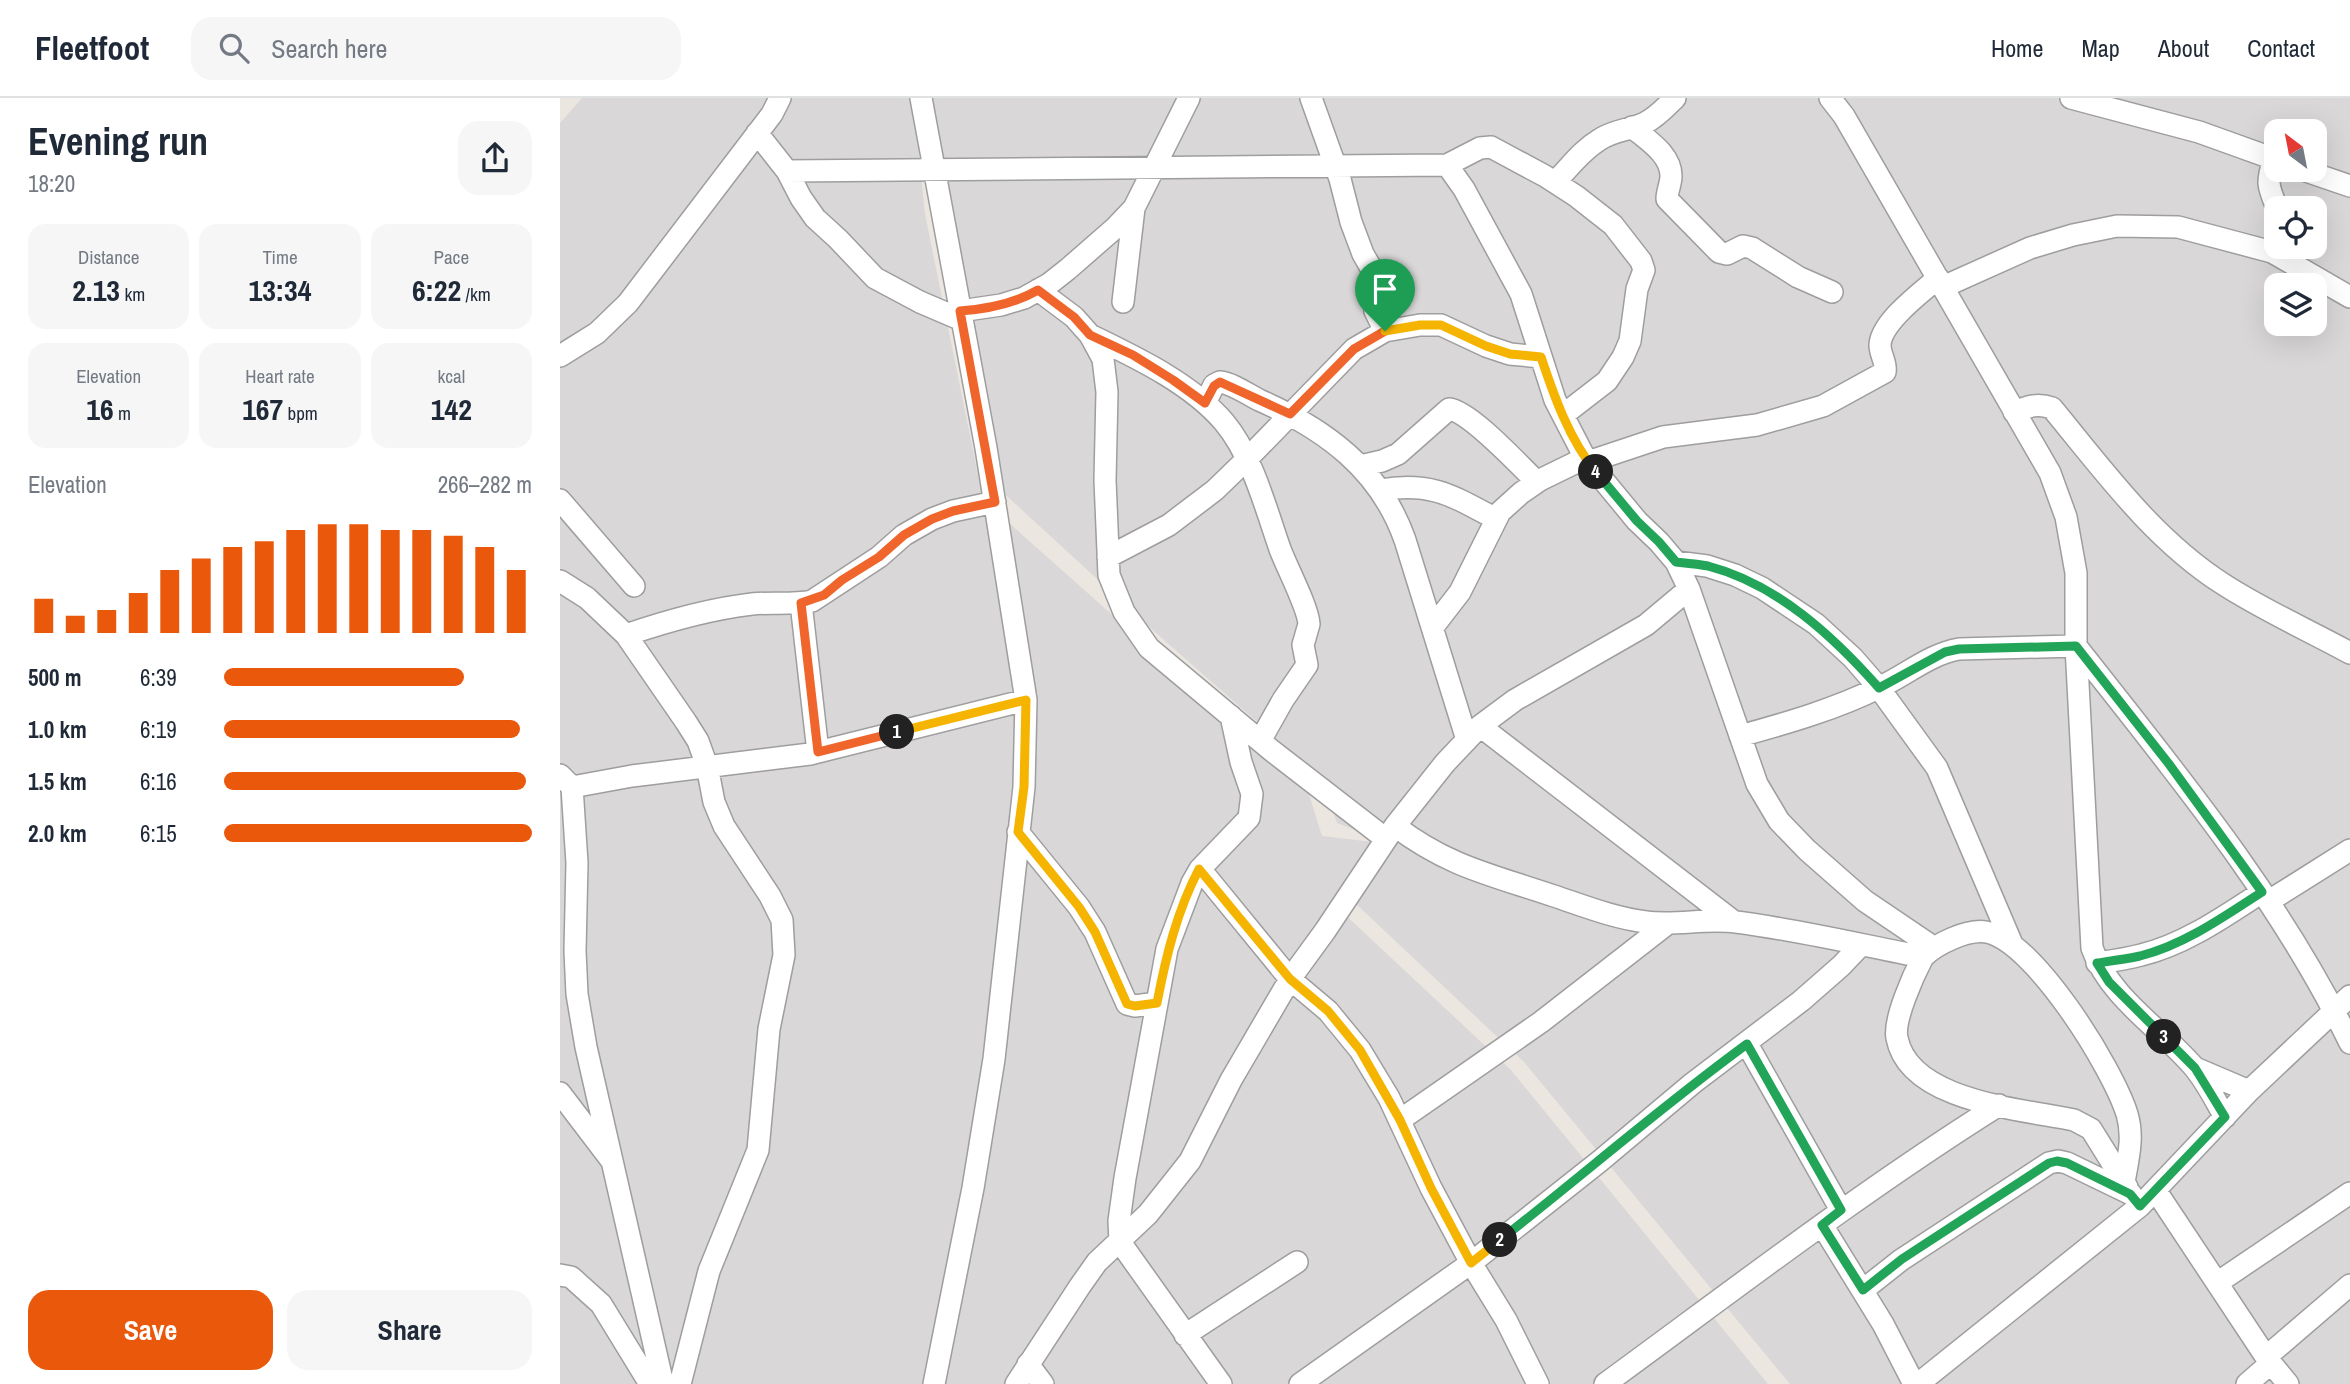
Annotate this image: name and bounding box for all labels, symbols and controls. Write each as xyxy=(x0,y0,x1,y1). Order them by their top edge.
search box xyxy=(191,17,681,80)
text: Fleetfoot xyxy=(35,26,149,70)
icon: search xyxy=(215,29,253,67)
text: Search here xyxy=(271,31,387,66)
text: Home xyxy=(1991,32,2043,64)
text: Map xyxy=(2081,32,2120,64)
text: About xyxy=(2158,32,2209,64)
text: Contact xyxy=(2247,32,2315,64)
text: Evening run xyxy=(28,116,208,167)
north arrow xyxy=(2264,119,2328,182)
map controls xyxy=(2264,119,2327,336)
button: share xyxy=(458,121,532,195)
text: 18:20 xyxy=(28,168,75,199)
button: locate xyxy=(2264,196,2327,259)
text: Distance xyxy=(78,244,139,270)
text: Time xyxy=(262,244,298,270)
text: Pace xyxy=(434,244,469,270)
pin xyxy=(1355,259,1415,331)
text: 2.13 xyxy=(72,270,120,310)
text: 13:34 xyxy=(249,270,311,310)
text: 6:22 xyxy=(412,270,461,310)
icon: arrive xyxy=(1366,270,1404,308)
button: layers xyxy=(2264,273,2327,336)
text: km xyxy=(120,281,145,307)
text: /km xyxy=(461,281,491,307)
text: Elevation xyxy=(76,363,141,389)
text: Heart rate xyxy=(245,363,315,389)
text: kcal xyxy=(437,363,465,389)
text: 16 xyxy=(86,389,114,429)
text: 167 xyxy=(242,389,283,429)
text: 142 xyxy=(431,389,472,429)
text: m xyxy=(114,400,131,426)
text: bpm xyxy=(283,400,318,426)
pin: 4 xyxy=(1578,454,1614,490)
text: 4 xyxy=(1591,458,1600,484)
text: Elevation xyxy=(28,469,107,500)
text: 266–282 m xyxy=(438,469,532,500)
text: 500 m xyxy=(28,662,81,693)
text: 6:39 xyxy=(140,662,177,693)
text: 1.0 km xyxy=(28,714,87,745)
text: 6:19 xyxy=(140,714,177,745)
pin: 1 xyxy=(880,714,914,750)
text: 1 xyxy=(892,718,901,744)
text: 1.5 km xyxy=(28,766,87,797)
text: 6:16 xyxy=(140,766,177,797)
text: 2.0 km xyxy=(28,818,87,849)
text: 6:15 xyxy=(140,818,177,849)
pin: 3 xyxy=(2146,1020,2182,1054)
text: 3 xyxy=(2159,1023,2168,1049)
pin: 2 xyxy=(1482,1222,1518,1258)
text: 2 xyxy=(1495,1226,1504,1252)
button: Save xyxy=(28,1290,273,1370)
button: Share xyxy=(287,1290,532,1370)

